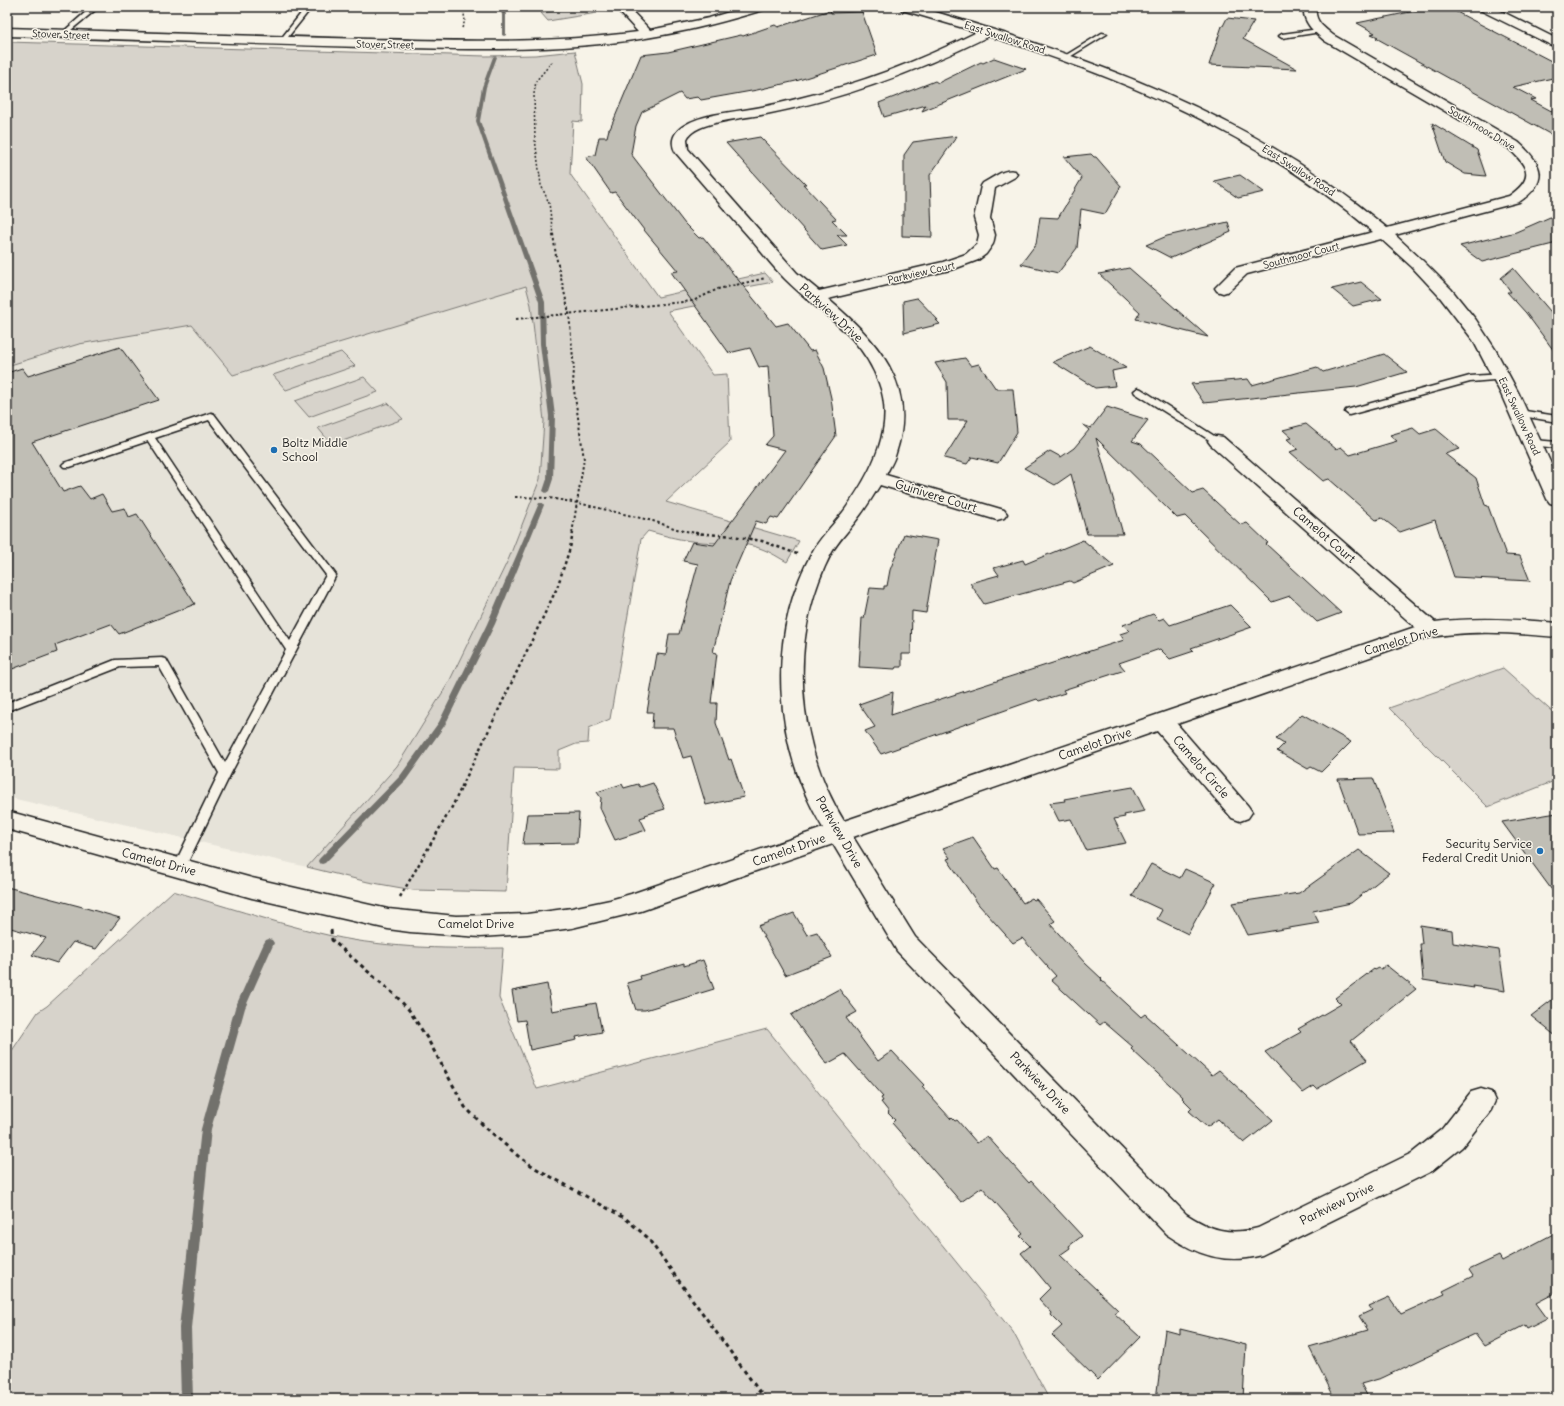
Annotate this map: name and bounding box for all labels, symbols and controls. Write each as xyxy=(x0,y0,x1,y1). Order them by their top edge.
street label: East Swallow Road xyxy=(963,18,1047,57)
street label: Stover Street xyxy=(32,27,91,42)
street label: Stover Street xyxy=(356,37,415,52)
street label: Southmoor Drive xyxy=(1446,103,1518,154)
street label: East Swallow Road xyxy=(1260,142,1338,199)
street label: Southmoor Court xyxy=(1262,239,1341,272)
street label: Parkview Court xyxy=(886,258,957,287)
street label: Parkview Drive xyxy=(796,280,866,345)
street label: East Swallow Road xyxy=(1496,375,1543,457)
place label: Boltz Middle School xyxy=(282,435,348,464)
marker: Boltz Middle School xyxy=(269,445,279,455)
street label: Guinivere Court xyxy=(893,476,979,515)
street label: Camelot Court xyxy=(1290,503,1359,566)
street label: Camelot Drive xyxy=(1362,623,1440,658)
street label: Camelot Drive xyxy=(1056,724,1133,763)
street label: Camelot Circle xyxy=(1170,732,1233,801)
street label: Parkview Drive xyxy=(813,793,866,870)
street label: Camelot Drive xyxy=(750,830,827,869)
place label: Security Service Federal Credit Union xyxy=(1422,836,1532,865)
street label: Camelot Drive xyxy=(120,844,198,879)
marker: Security Service Federal Credit Union xyxy=(1535,846,1545,856)
street label: Camelot Drive xyxy=(438,916,514,931)
street label: Parkview Drive xyxy=(1007,1049,1074,1117)
street label: Parkview Drive xyxy=(1297,1179,1376,1228)

